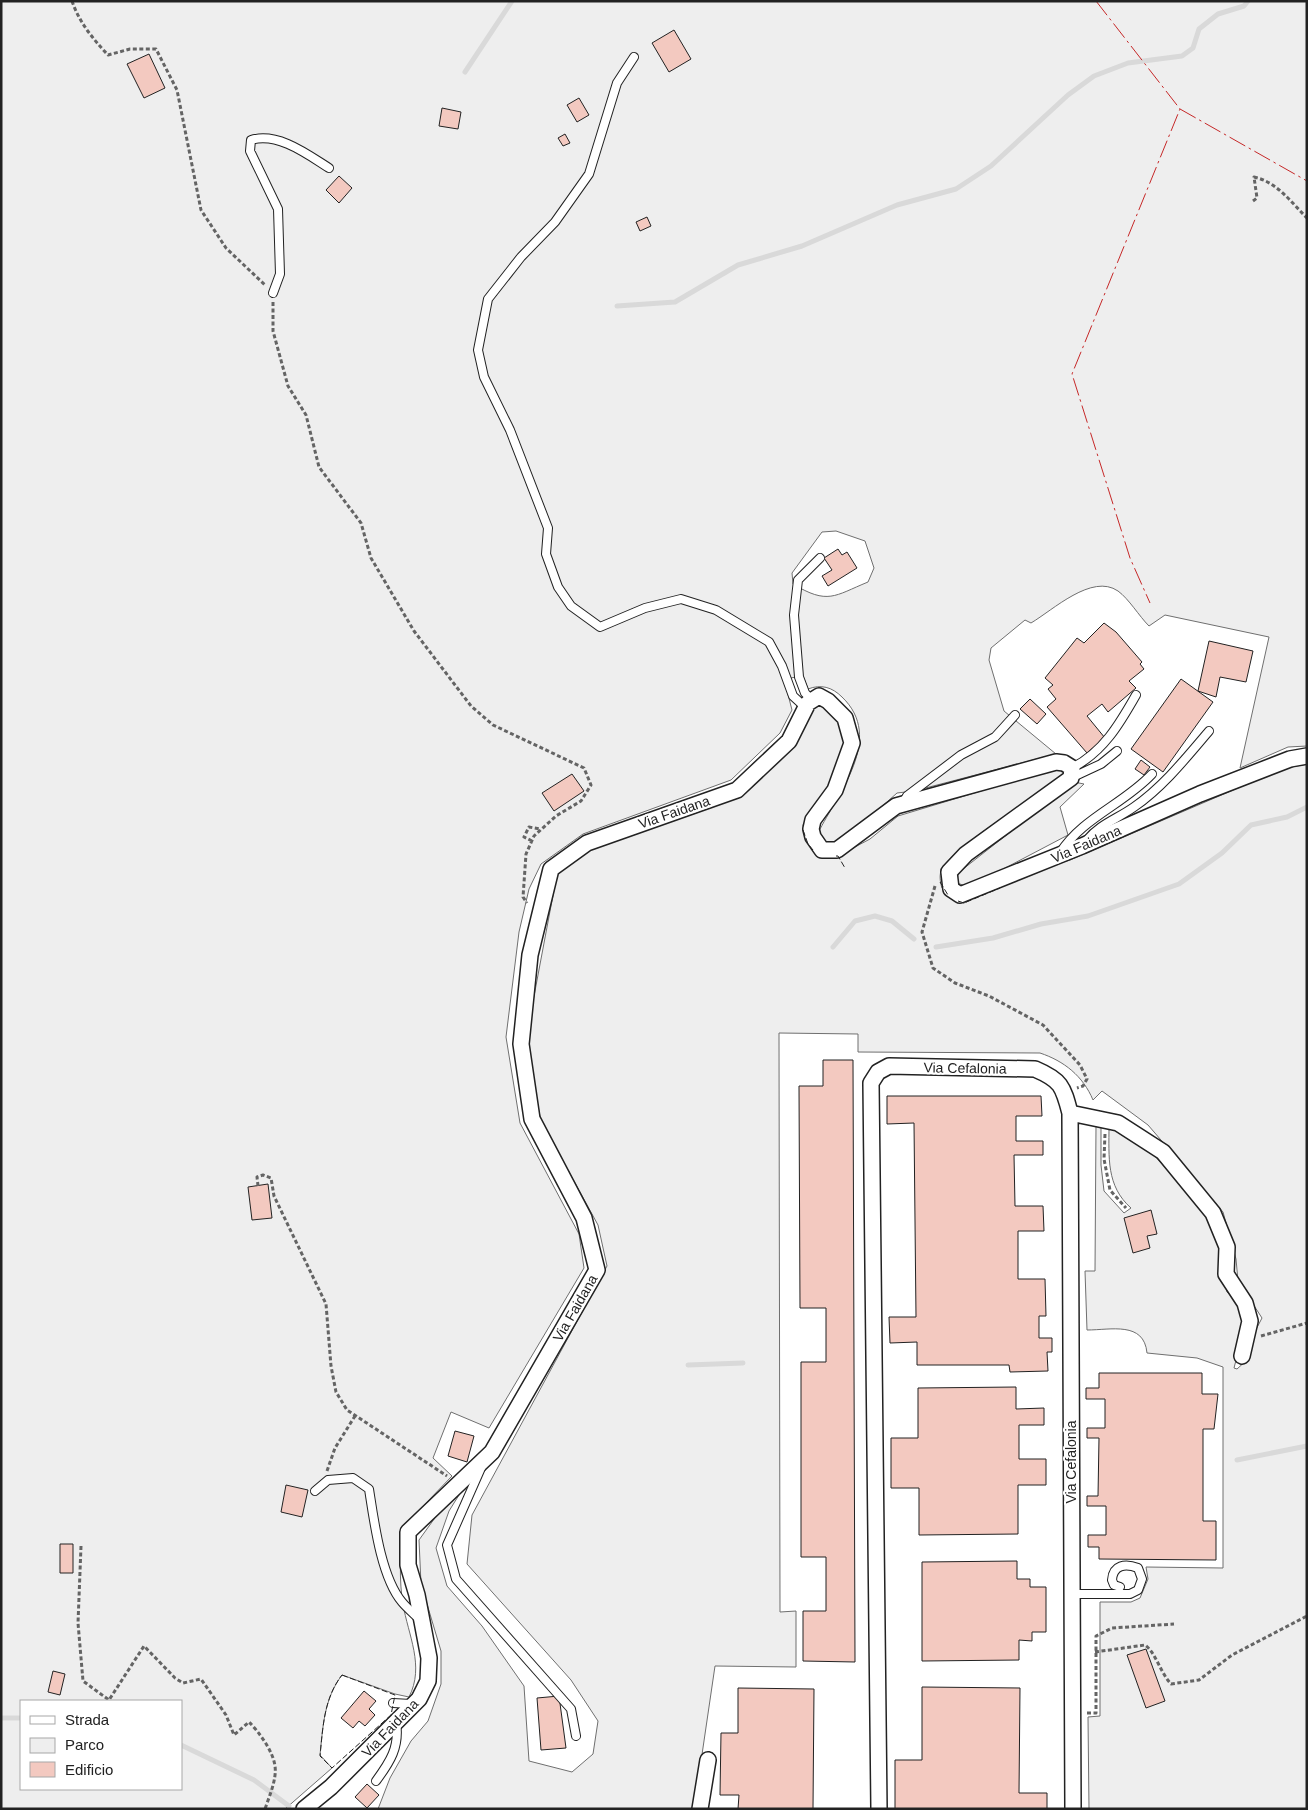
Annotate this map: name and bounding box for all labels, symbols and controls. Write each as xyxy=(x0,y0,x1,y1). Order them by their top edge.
street label: Via Faidana xyxy=(636,792,712,832)
street label: Via Faidana xyxy=(1049,822,1124,866)
street label: Via Cefalonia xyxy=(923,1059,1007,1077)
street label: Via Faidana xyxy=(549,1272,601,1344)
street label: Via Cefalonia xyxy=(1063,1420,1079,1504)
street label: Via Faidana xyxy=(358,1696,422,1760)
legend xyxy=(20,1700,182,1790)
text: Strada xyxy=(65,1711,110,1728)
text: Parco xyxy=(65,1736,104,1753)
text: Edificio xyxy=(65,1761,113,1778)

